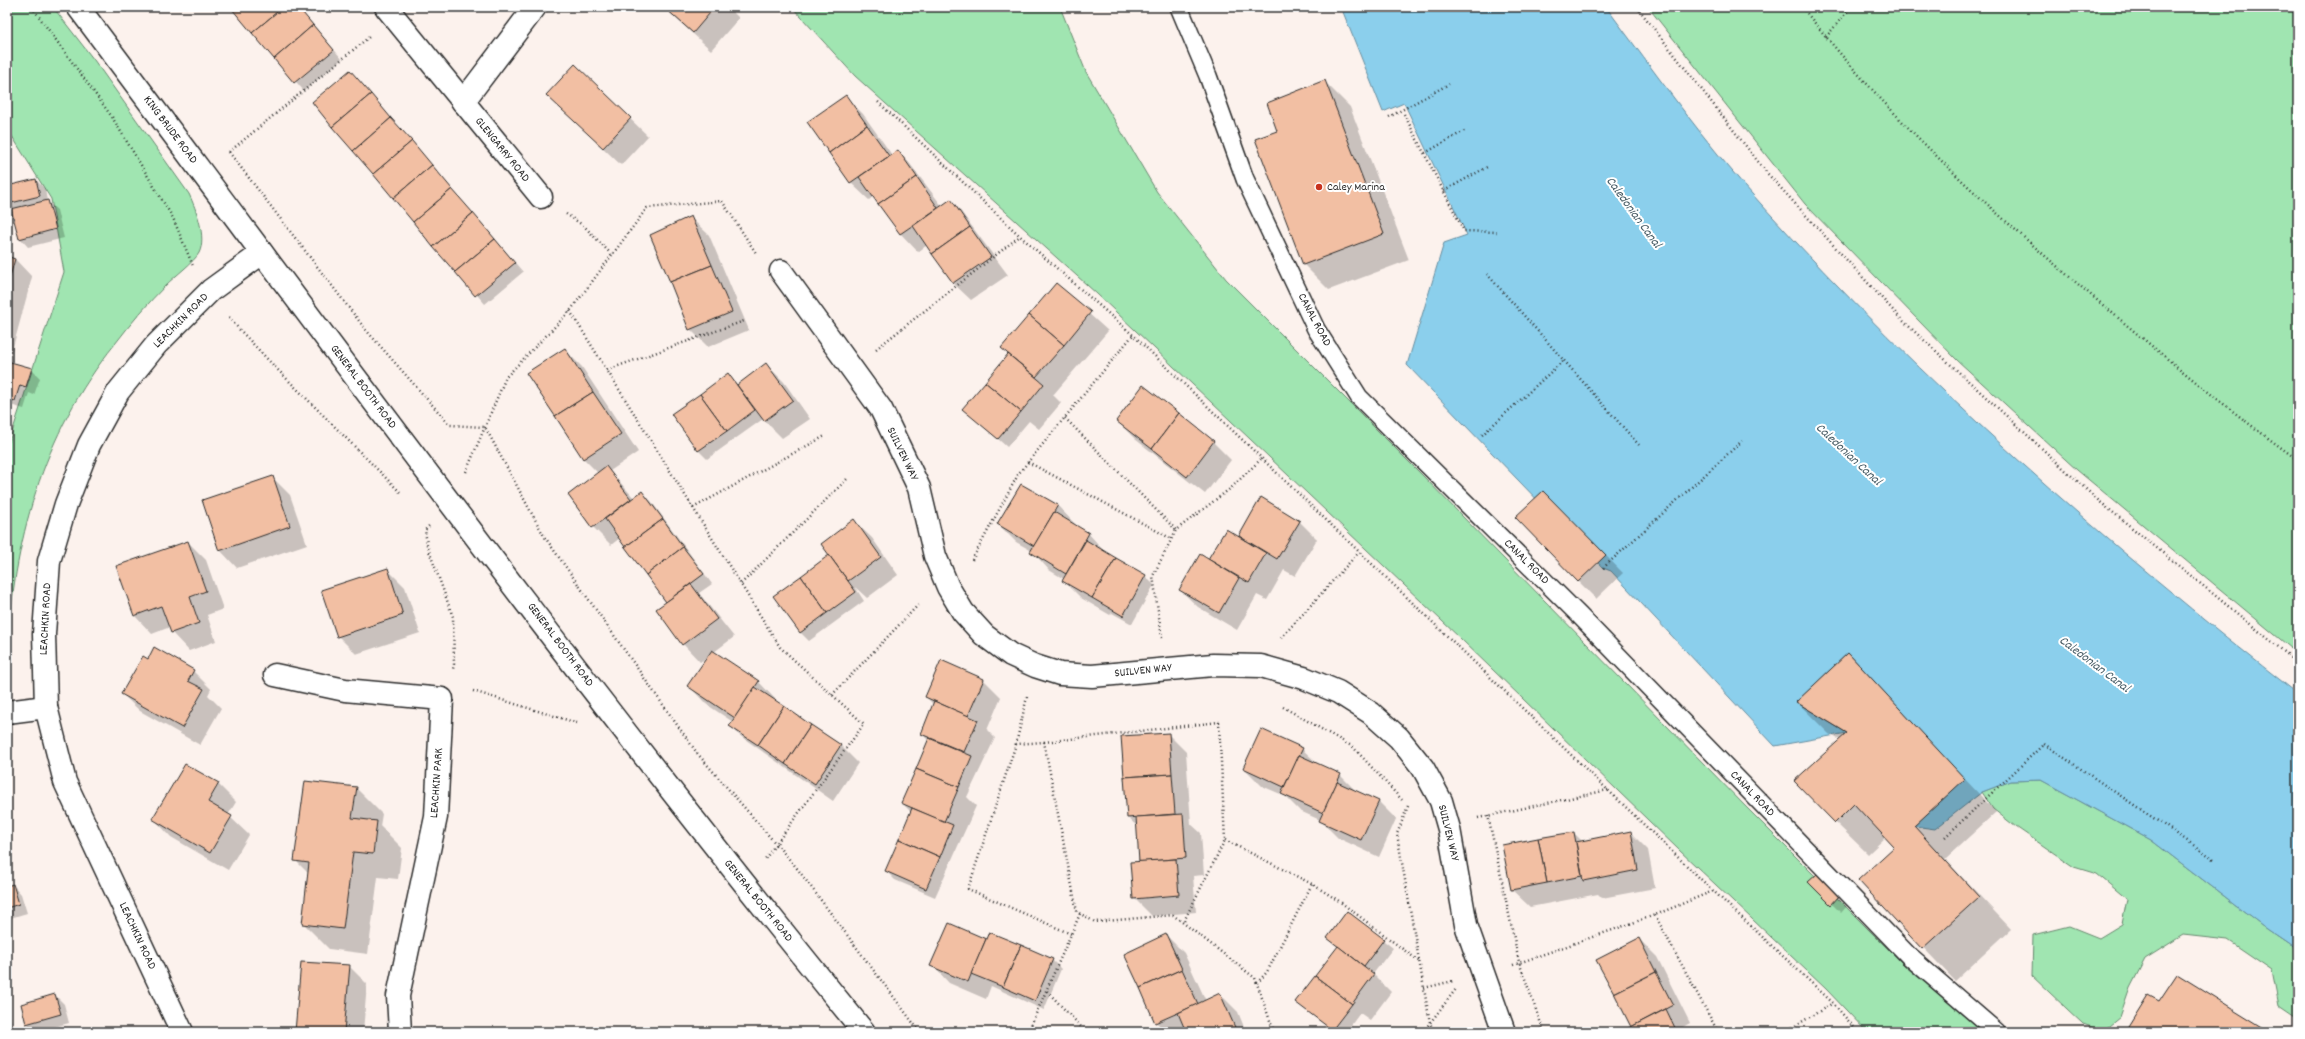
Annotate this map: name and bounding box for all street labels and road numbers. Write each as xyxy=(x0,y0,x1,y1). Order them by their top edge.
street label: KING BRUDE ROAD xyxy=(139,92,201,168)
street label: GLENGARRY ROAD xyxy=(470,114,534,186)
street label: LEACHKIN ROAD xyxy=(149,289,213,353)
street label: CANAL ROAD xyxy=(1293,290,1335,350)
street label: GENERAL BOOTH ROAD xyxy=(326,341,400,433)
street label: SUILVEN WAY xyxy=(882,424,922,484)
street label: CANAL ROAD xyxy=(1499,535,1553,589)
street label: LEACHKIN ROAD xyxy=(36,582,56,656)
street label: GENERAL BOOTH ROAD xyxy=(523,599,597,691)
street label: SUILVEN WAY xyxy=(1114,659,1173,682)
street label: LEACHKIN PARK xyxy=(426,747,448,819)
street label: CANAL ROAD xyxy=(1726,767,1778,821)
street label: SUILVEN WAY xyxy=(1433,803,1463,864)
street label: GENERAL BOOTH ROAD xyxy=(719,856,797,946)
street label: LEACHKIN ROAD xyxy=(114,900,160,972)

